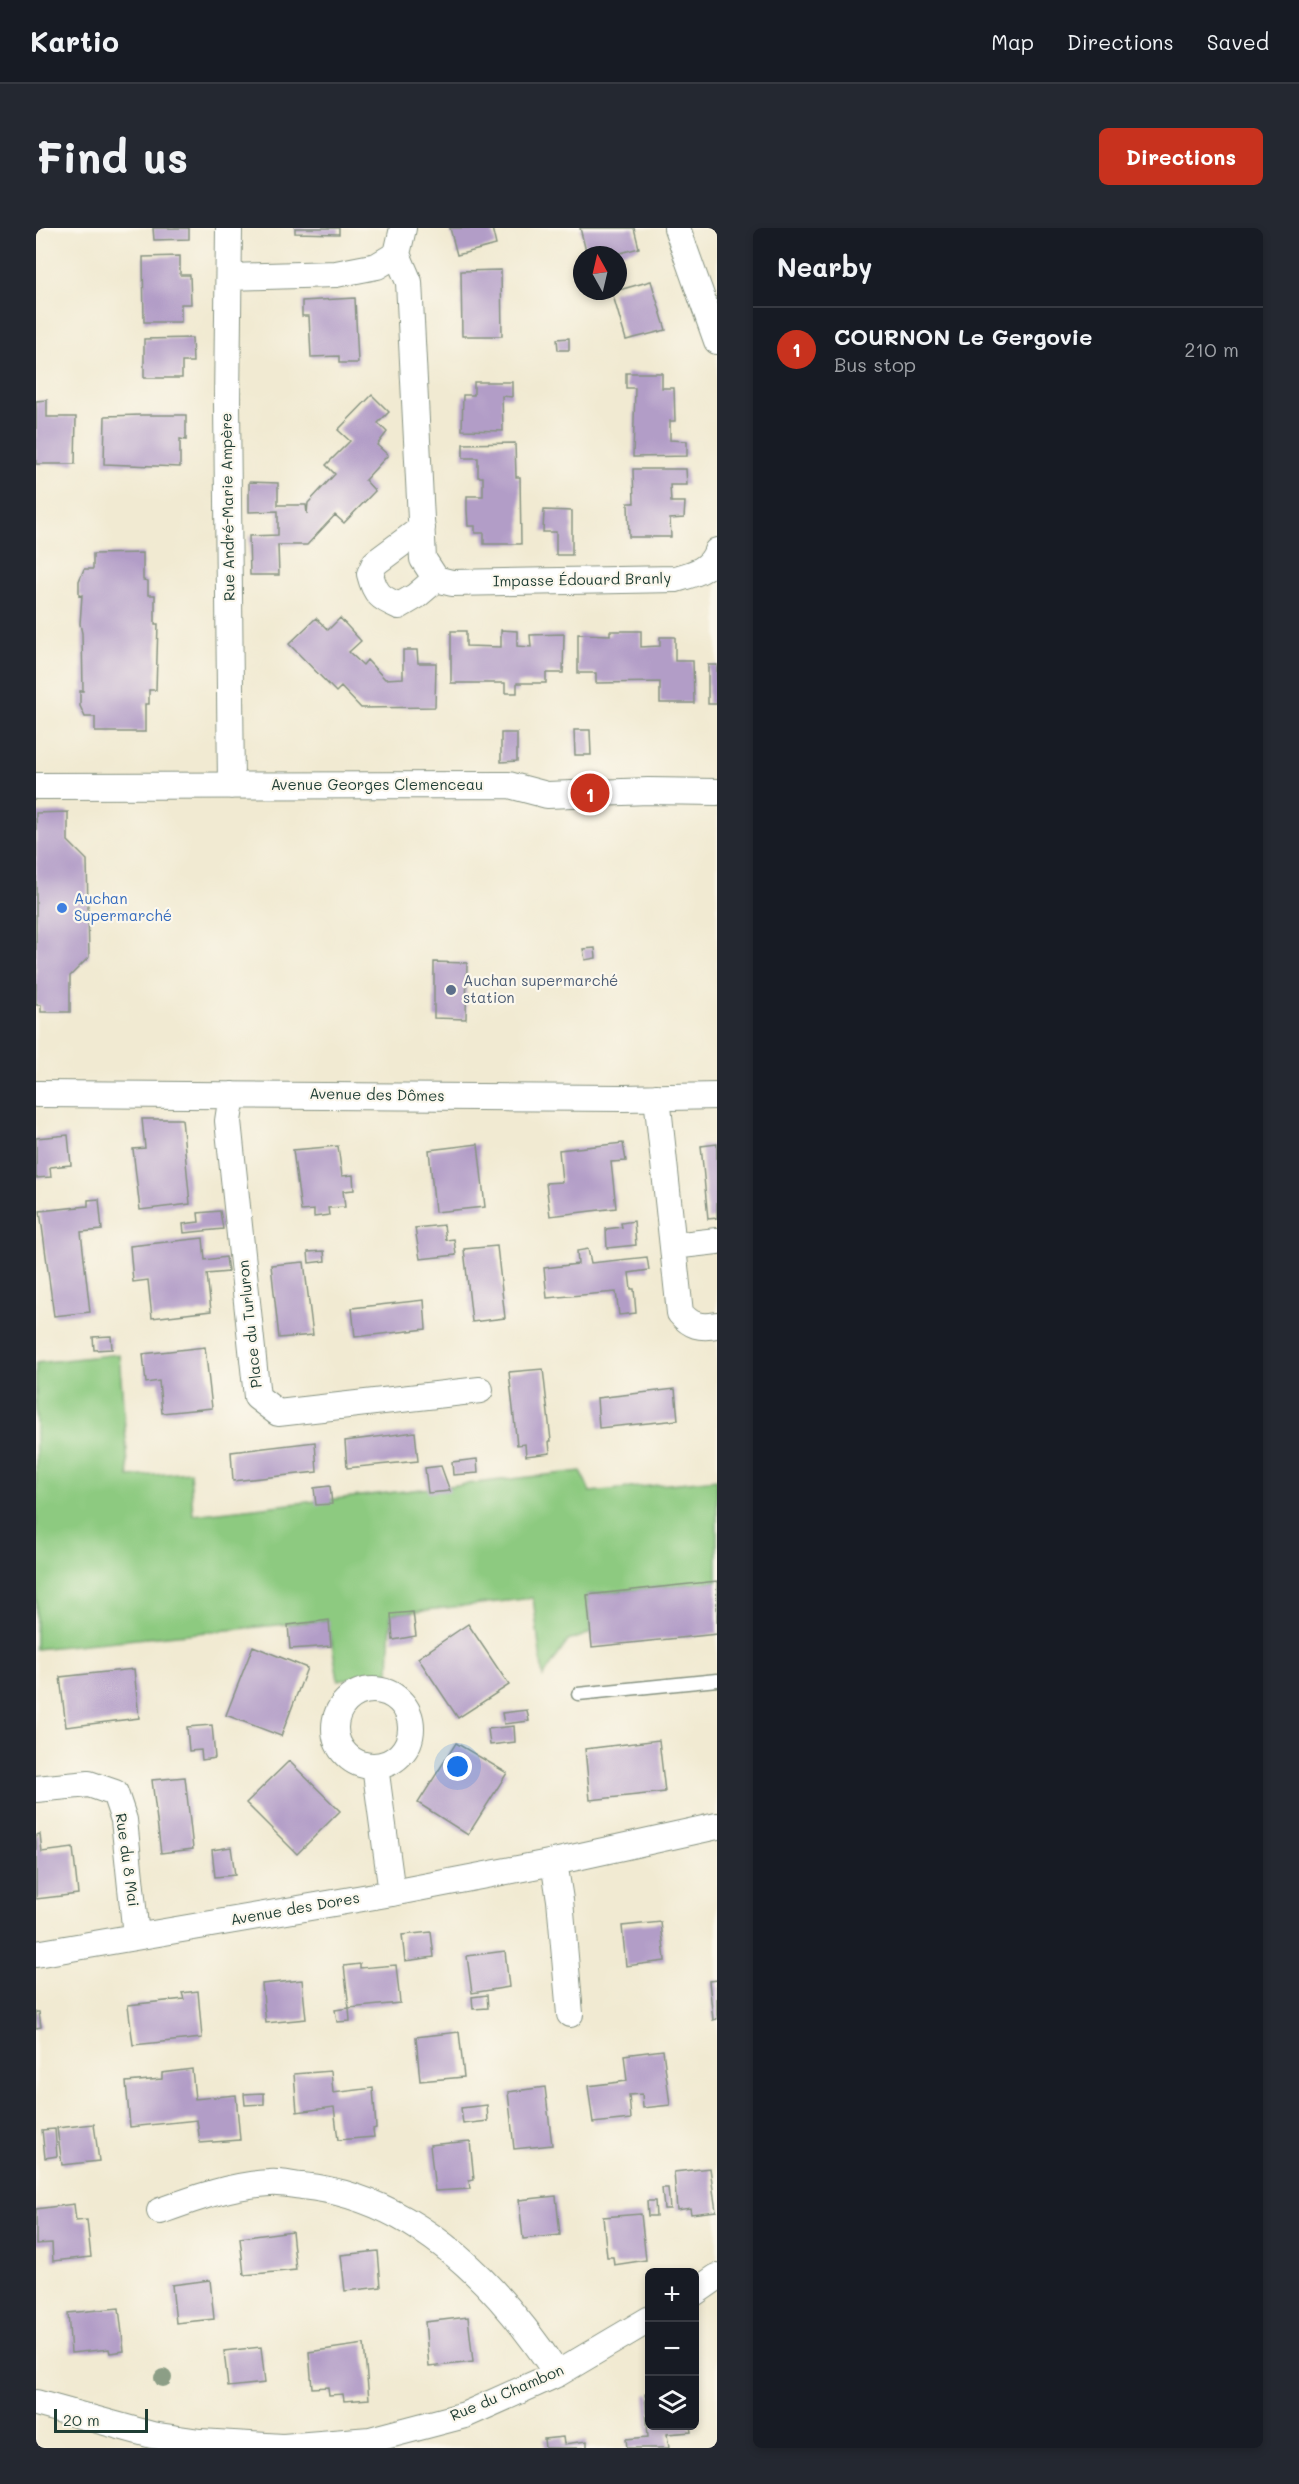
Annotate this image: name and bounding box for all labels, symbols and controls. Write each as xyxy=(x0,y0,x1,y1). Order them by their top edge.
text: Kartio xyxy=(30,23,119,59)
text: Map xyxy=(991,28,1034,55)
text: Directions xyxy=(1067,28,1174,55)
text: Saved xyxy=(1207,28,1269,55)
button: Directions xyxy=(1099,128,1263,185)
text: Find us xyxy=(36,129,188,184)
north arrow xyxy=(573,246,627,300)
text: Nearby xyxy=(777,250,872,284)
text: COURNON Le Gergovie xyxy=(834,322,1092,351)
text: 1 xyxy=(792,336,801,362)
text: 210 m xyxy=(1184,336,1239,362)
text: Bus stop xyxy=(834,351,916,377)
street label: Rue André-Marie Ampère xyxy=(215,413,239,601)
street label: Impasse Édouard Branly xyxy=(493,567,671,591)
pin: 1 xyxy=(570,770,610,816)
street label: Avenue Georges Clemenceau xyxy=(271,774,483,794)
place label: Auchan Supermarché xyxy=(74,888,172,925)
marker: Auchan Supermarché xyxy=(55,901,69,915)
place label: Auchan supermarché station xyxy=(463,970,618,1007)
marker: Auchan supermarché station xyxy=(444,983,458,997)
street label: Avenue des Dômes xyxy=(309,1083,445,1105)
street label: Place du Turluron xyxy=(232,1259,266,1389)
your location xyxy=(443,1752,472,1781)
street label: Rue du 8 Mai xyxy=(112,1812,144,1908)
street label: Avenue des Dores xyxy=(229,1887,361,1929)
map controls xyxy=(645,2268,699,2430)
button: + xyxy=(645,2268,699,2322)
button: − xyxy=(645,2322,699,2376)
street label: Rue du Chambon xyxy=(447,2359,567,2425)
button: layers xyxy=(645,2376,699,2430)
scale bar xyxy=(54,2406,148,2434)
text: 20 m xyxy=(63,2409,100,2430)

